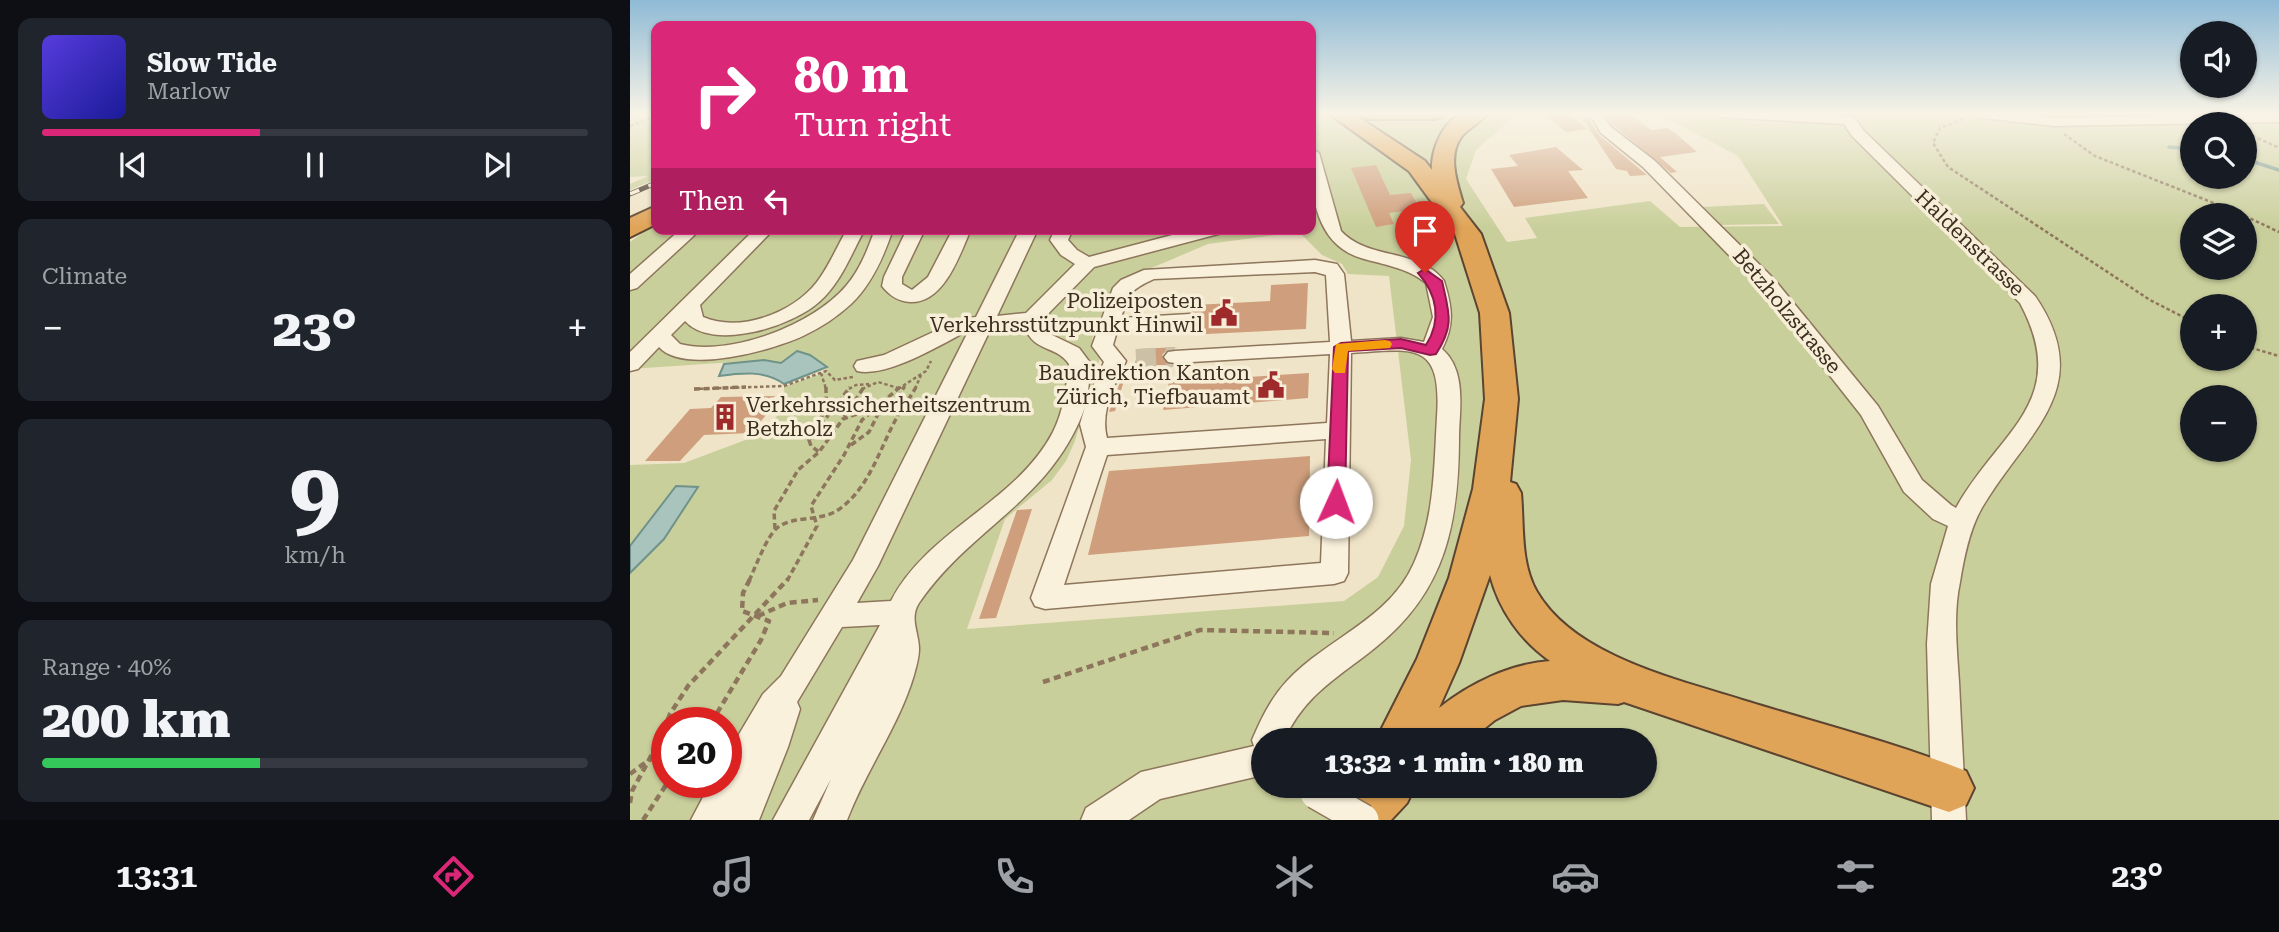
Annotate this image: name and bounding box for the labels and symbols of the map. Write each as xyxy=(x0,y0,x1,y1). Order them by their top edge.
street label: Haldenstrasse xyxy=(1910,185,2030,301)
pin xyxy=(1395,201,1455,273)
street label: Betzholzstrasse xyxy=(1728,244,1846,378)
place label: Polizeiposten Verkehrsstützpunkt Hinwil xyxy=(930,289,1203,337)
public building icon: Polizeiposten Verkehrsstützpunkt Hinwil xyxy=(1209,298,1239,328)
place label: Baudirektion Kanton Zürich, Tiefbauamt xyxy=(1038,361,1250,409)
public building icon: Baudirektion Kanton Zürich, Tiefbauamt xyxy=(1256,370,1286,400)
place label: Verkehrssicherheitszentrum Betzholz xyxy=(746,393,1031,441)
building icon: Verkehrssicherheitszentrum Betzholz xyxy=(710,402,740,432)
position arrow xyxy=(1299,465,1373,539)
speed limit sign: 20 xyxy=(651,707,742,798)

